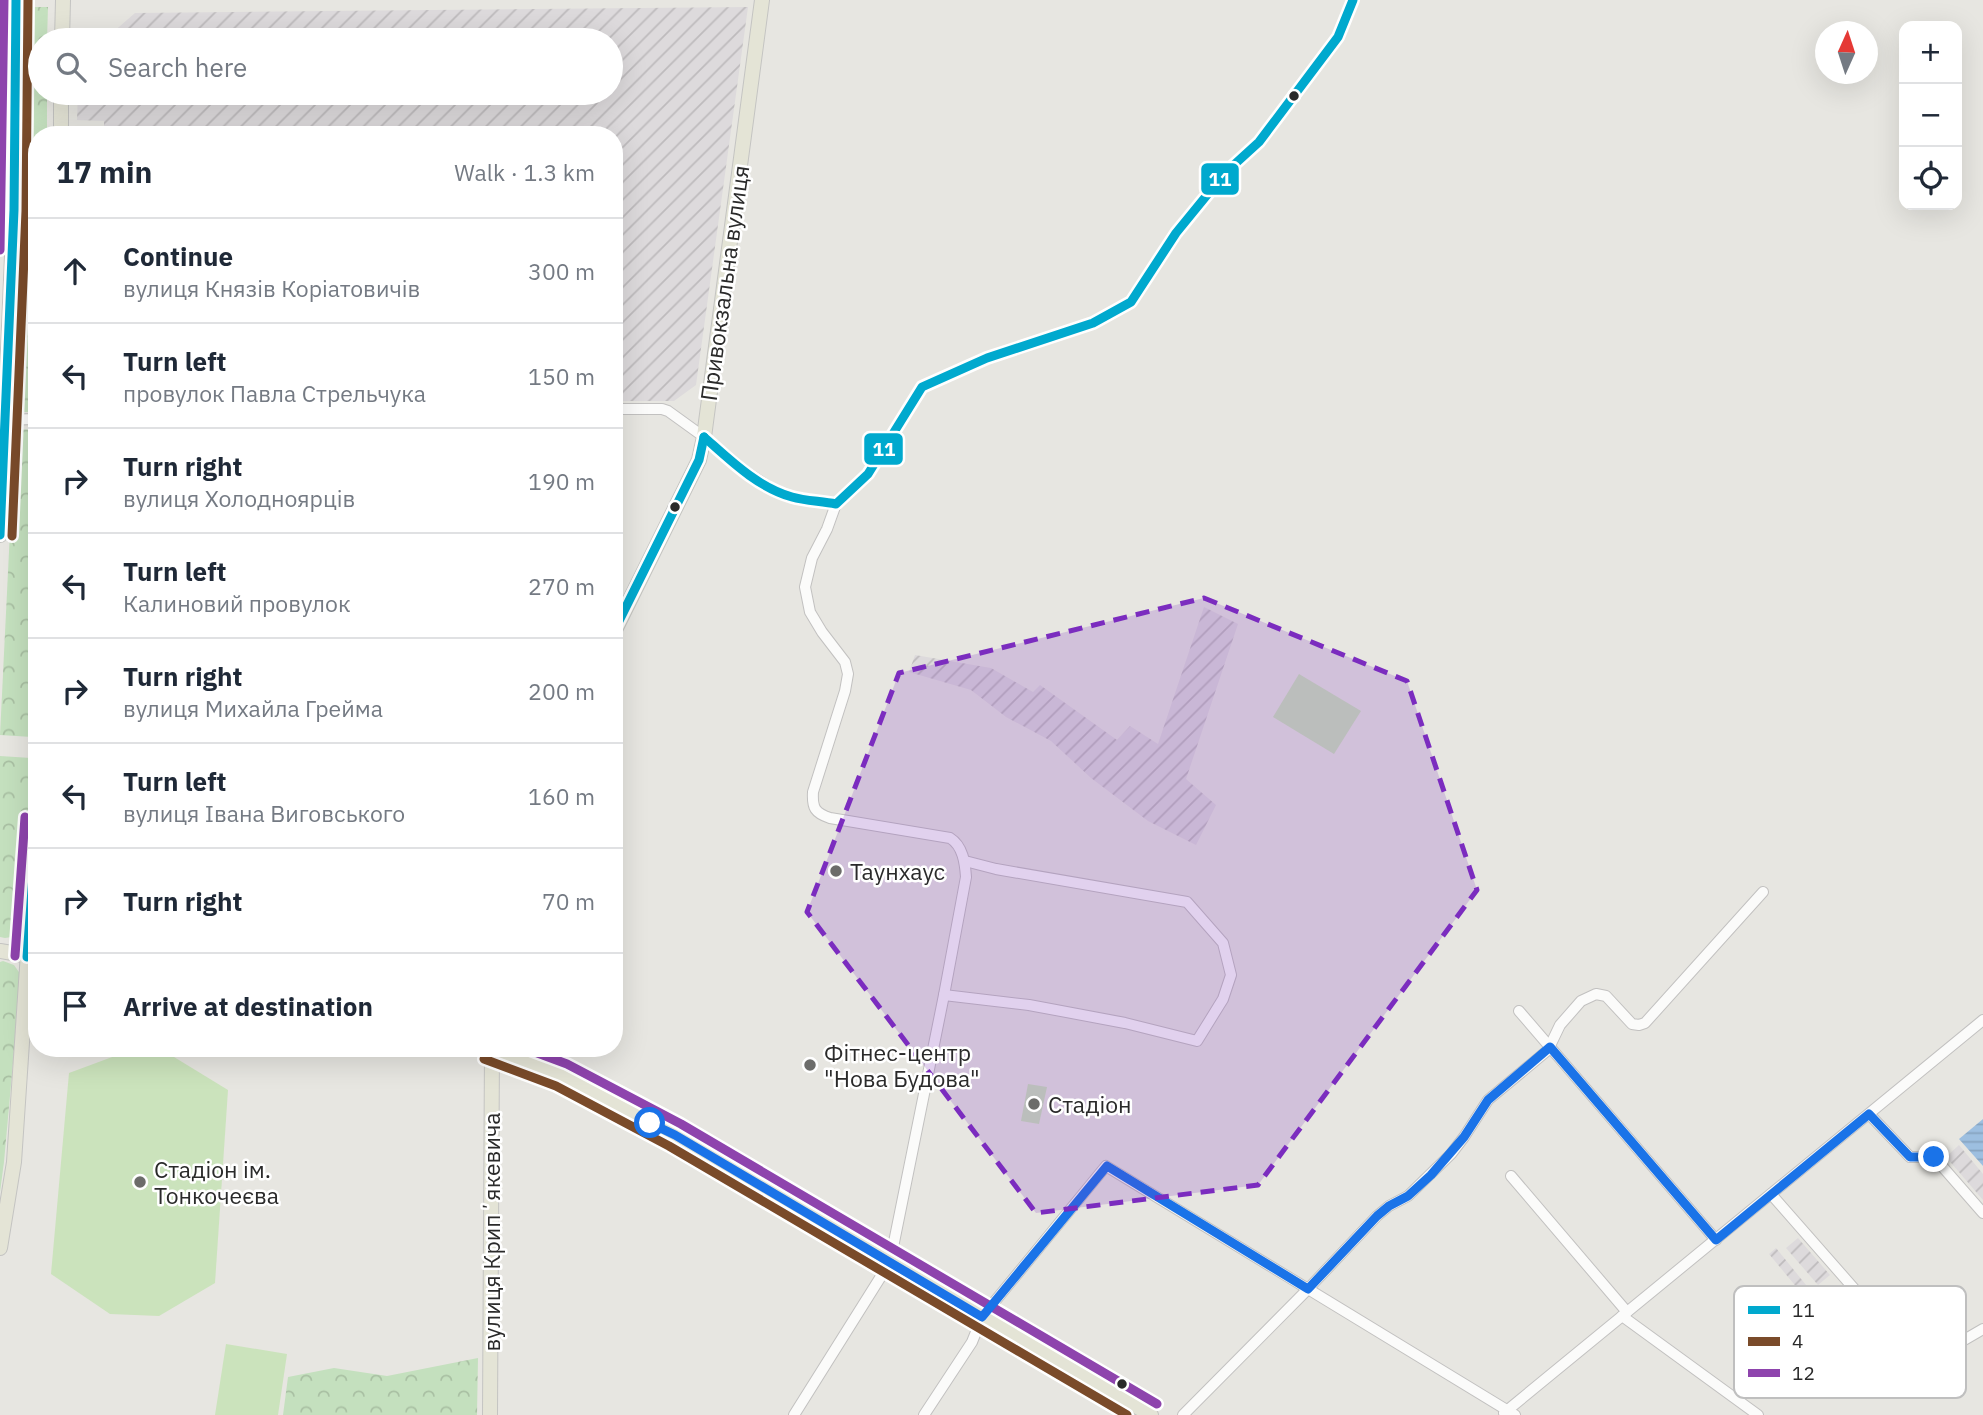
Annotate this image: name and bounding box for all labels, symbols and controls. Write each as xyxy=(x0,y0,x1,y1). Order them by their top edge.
north arrow xyxy=(1815,21,1878,84)
map controls xyxy=(1899,21,1962,210)
button: + xyxy=(1899,21,1962,84)
search box xyxy=(28,28,623,105)
icon: search xyxy=(52,48,90,86)
text: Search here xyxy=(108,50,247,84)
button: − xyxy=(1899,84,1962,147)
unlabelled marker xyxy=(1287,89,1301,103)
button: locate xyxy=(1899,147,1962,210)
text: 17 min xyxy=(56,152,152,191)
text: Walk · 1.3 km xyxy=(454,157,595,187)
line badge: 11 xyxy=(1200,162,1240,196)
street label: Привокзальна вулиця xyxy=(693,163,755,403)
text: 11 xyxy=(1209,167,1232,191)
text: Continue xyxy=(123,239,233,273)
icon: ahead xyxy=(56,252,94,290)
text: 300 m xyxy=(528,256,595,286)
text: вулиця Князів Коріатовичів xyxy=(123,273,420,303)
text: Turn left xyxy=(123,344,226,378)
icon: left xyxy=(56,357,94,395)
text: 150 m xyxy=(528,361,595,391)
text: провулок Павла Стрельчука xyxy=(123,378,426,408)
line badge: 11 xyxy=(863,432,904,466)
text: 11 xyxy=(873,437,896,461)
text: Turn right xyxy=(123,449,242,483)
icon: right xyxy=(56,462,94,500)
text: 190 m xyxy=(528,466,595,496)
text: вулиця Холодноярців xyxy=(123,483,355,513)
unlabelled marker xyxy=(668,500,682,514)
text: Turn left xyxy=(123,554,226,588)
icon: left xyxy=(56,567,94,605)
text: 270 m xyxy=(528,571,595,601)
text: Калиновий провулок xyxy=(123,588,351,618)
text: Turn right xyxy=(123,659,242,693)
icon: right xyxy=(56,672,94,710)
text: 200 m xyxy=(528,676,595,706)
text: вулиця Михайла Грейма xyxy=(123,693,383,723)
text: Turn left xyxy=(123,764,226,798)
icon: left xyxy=(56,777,94,815)
text: 160 m xyxy=(528,781,595,811)
text: вулиця Івана Виговського xyxy=(123,798,405,828)
place label: Таунхаус xyxy=(850,856,945,886)
marker: Таунхаус xyxy=(828,863,844,879)
icon: right xyxy=(56,882,94,920)
text: Turn right xyxy=(123,884,242,918)
text: 70 m xyxy=(542,886,595,916)
icon: arrive xyxy=(56,987,94,1025)
text: Arrive at destination xyxy=(123,989,373,1023)
place label: Фітнес-центр "Нова Будова" xyxy=(824,1037,980,1093)
marker: Фітнес-центр "Нова Будова" xyxy=(802,1057,818,1073)
place label: Стадіон xyxy=(1048,1089,1132,1119)
marker: Стадіон xyxy=(1026,1096,1042,1112)
route start xyxy=(634,1107,665,1138)
street label: вулиця Крипʼякевича xyxy=(476,1112,506,1352)
route end xyxy=(1918,1141,1949,1172)
place label: Стадіон ім. Тонкочеєва xyxy=(154,1154,279,1210)
marker: Стадіон ім. Тонкочеєва xyxy=(132,1174,148,1190)
legend xyxy=(1734,1286,1966,1398)
text: 11 xyxy=(1792,1298,1815,1322)
text: 4 xyxy=(1792,1329,1803,1353)
text: 12 xyxy=(1792,1361,1815,1385)
unlabelled marker xyxy=(1115,1377,1129,1391)

